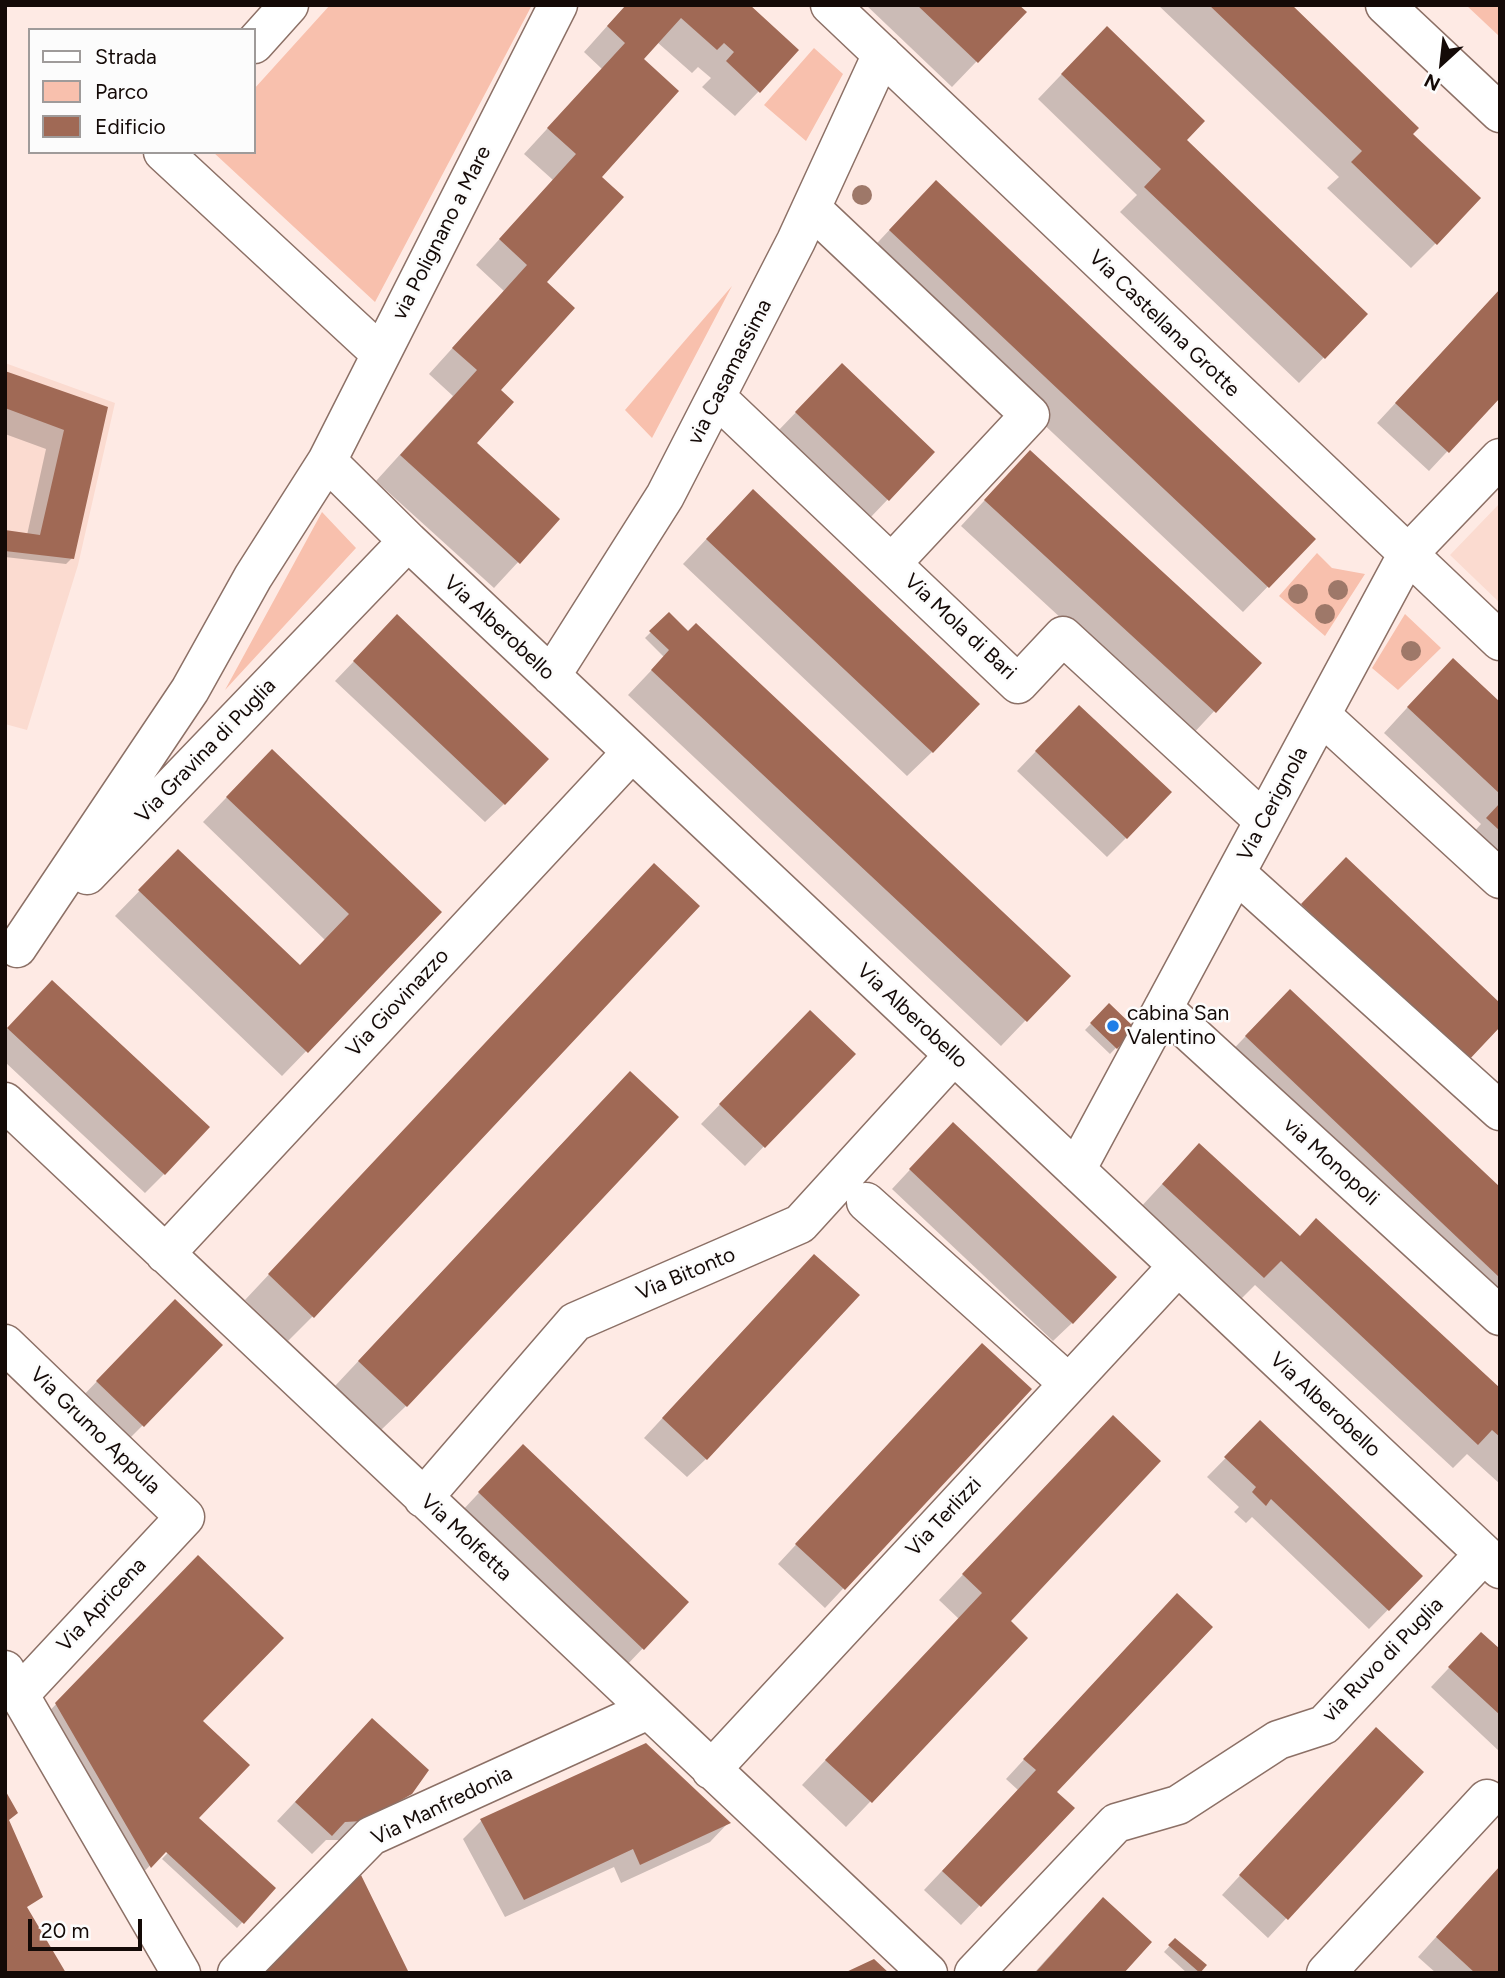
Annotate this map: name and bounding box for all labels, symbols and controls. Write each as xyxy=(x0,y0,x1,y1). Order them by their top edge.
legend xyxy=(28,28,256,154)
north arrow xyxy=(1407,28,1477,98)
text: Strada xyxy=(95,44,157,69)
text: N xyxy=(1420,69,1444,96)
text: Parco xyxy=(95,79,148,104)
text: Edificio xyxy=(95,114,166,139)
street label: via Polignano a Mare xyxy=(387,142,497,324)
street label: Via Castellana Grotte xyxy=(1083,245,1245,403)
street label: via Casamassima xyxy=(683,295,777,449)
street label: Via Mola di Bari xyxy=(899,569,1021,685)
street label: Via Alberobello xyxy=(438,570,560,686)
street label: Via Gravina di Puglia xyxy=(131,674,281,828)
street label: Via Cerignola xyxy=(1232,743,1314,865)
street label: Via Giovinazzo xyxy=(341,944,455,1062)
street label: Via Alberobello xyxy=(851,958,973,1074)
place label: cabina San Valentino xyxy=(1127,1001,1229,1051)
marker: cabina San Valentino xyxy=(1105,1018,1121,1034)
street label: via Monopoli xyxy=(1278,1113,1384,1211)
street label: Via Bitonto xyxy=(633,1242,739,1306)
street label: Via Alberobello xyxy=(1264,1347,1386,1463)
street label: Via Grumo Appula xyxy=(25,1362,165,1500)
street label: Via Terlizzi xyxy=(901,1472,987,1562)
street label: Via Molfetta xyxy=(415,1489,517,1587)
street label: Via Apricena xyxy=(52,1553,152,1657)
street label: via Ruvo di Puglia xyxy=(1317,1593,1449,1727)
street label: Via Manfredonia xyxy=(367,1761,517,1851)
scale bar xyxy=(32,1904,145,1948)
text: 20 m xyxy=(41,1918,89,1943)

